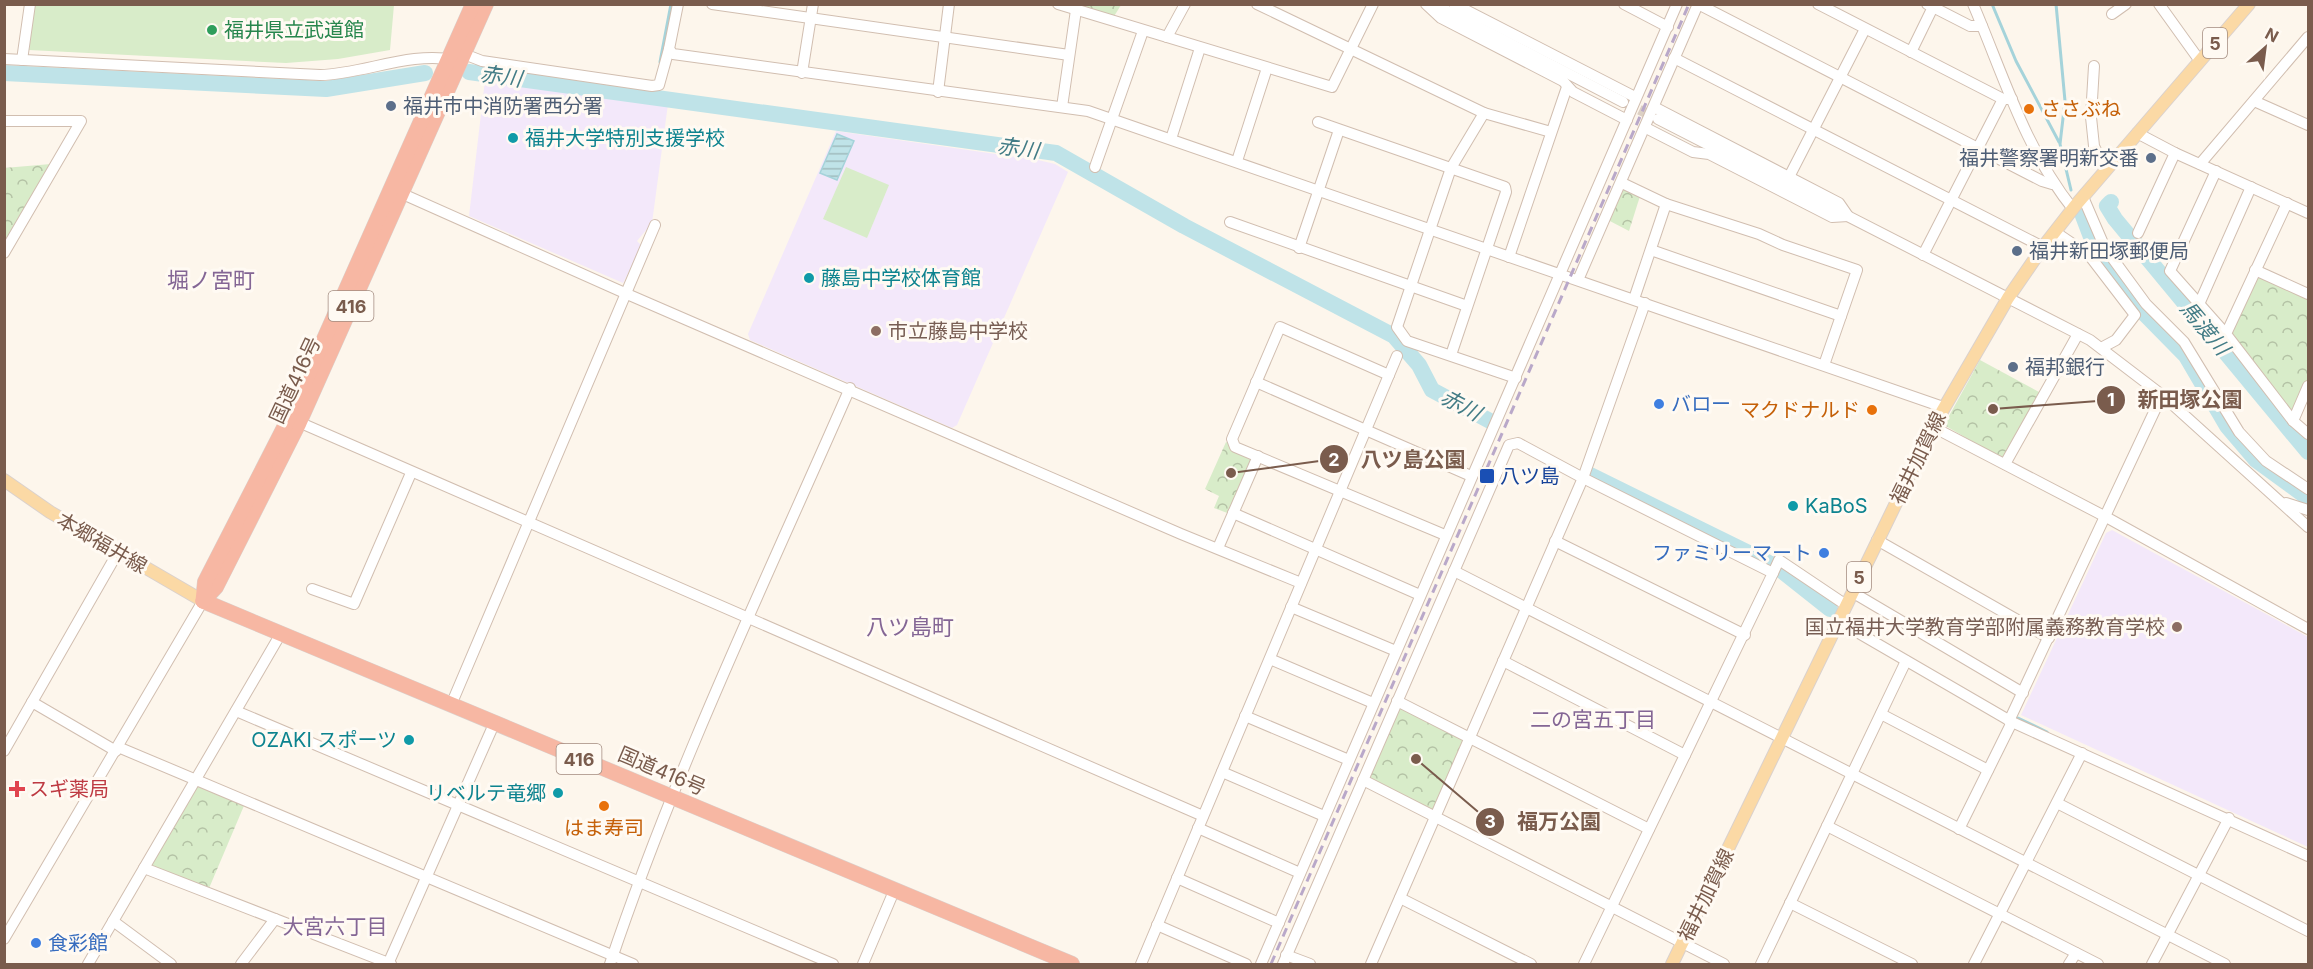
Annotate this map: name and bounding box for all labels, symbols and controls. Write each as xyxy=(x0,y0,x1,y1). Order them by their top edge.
place label: 福井県立武道館 xyxy=(224,18,364,42)
north arrow xyxy=(2235,18,2295,78)
marker: 福井県立武道館 xyxy=(205,23,219,37)
text: N xyxy=(2262,23,2282,46)
road number: 5 xyxy=(2203,28,2227,58)
water label: 赤川 xyxy=(478,61,526,92)
place label: 福井市中消防署西分署 xyxy=(403,94,603,118)
place label: ささぶね xyxy=(2041,97,2121,121)
marker: 福井市中消防署西分署 xyxy=(384,99,398,113)
marker: ささぶね xyxy=(2022,102,2036,116)
place label: 福井大学特別支援学校 xyxy=(525,126,725,150)
marker: 福井大学特別支援学校 xyxy=(506,131,520,145)
water label: 赤川 xyxy=(995,133,1043,164)
place label: 福井警察署明新交番 xyxy=(1959,146,2139,170)
marker: 福井警察署明新交番 xyxy=(2144,151,2158,165)
place label: 福井新田塚郵便局 xyxy=(2029,239,2189,263)
marker: 福井新田塚郵便局 xyxy=(2010,244,2024,258)
place label: 藤島中学校体育館 xyxy=(821,266,981,290)
district label: 堀ノ宮町 xyxy=(167,267,255,293)
marker: 藤島中学校体育館 xyxy=(802,271,816,285)
road number: 416 xyxy=(328,291,374,321)
water label: 馬渡川 xyxy=(2175,296,2236,362)
place label: 市立藤島中学校 xyxy=(888,319,1028,343)
marker: 市立藤島中学校 xyxy=(869,324,883,338)
street label: 国道416号 xyxy=(264,333,326,427)
place label: 福邦銀行 xyxy=(2025,355,2105,379)
marker: 福邦銀行 xyxy=(2006,360,2020,374)
callout: 新田塚公園 xyxy=(2096,380,2255,419)
water label: 赤川 xyxy=(1437,384,1487,427)
text: 新田塚公園 xyxy=(2138,387,2243,412)
text: 1 xyxy=(2107,389,2115,410)
place label: バロー xyxy=(1671,392,1731,416)
marker: バロー xyxy=(1652,397,1666,411)
place label: マクドナルド xyxy=(1740,398,1860,422)
marker: マクドナルド xyxy=(1865,403,1879,417)
street label: 福井加賀線 xyxy=(1885,408,1951,508)
callout: 八ツ島公園 xyxy=(1319,440,1478,479)
text: 八ツ島公園 xyxy=(1361,447,1466,472)
text: 2 xyxy=(1328,449,1340,470)
place label: 八ツ島 xyxy=(1500,464,1560,488)
marker: 八ツ島 xyxy=(1478,467,1496,485)
place label: KaBoS xyxy=(1805,494,1868,518)
marker: KaBoS xyxy=(1786,499,1800,513)
street label: 本郷福井線 xyxy=(53,508,151,578)
place label: ファミリーマート xyxy=(1652,541,1812,565)
marker: ファミリーマート xyxy=(1817,546,1831,560)
road number: 5 xyxy=(1847,562,1871,592)
district label: 八ツ島町 xyxy=(866,614,954,640)
place label: 国立福井大学教育学部附属義務教育学校 xyxy=(1805,615,2165,639)
marker: 国立福井大学教育学部附属義務教育学校 xyxy=(2170,620,2184,634)
district label: 二の宮五丁目 xyxy=(1530,707,1656,732)
place label: OZAKI スポーツ xyxy=(251,728,397,752)
marker: OZAKI スポーツ xyxy=(402,733,416,747)
street label: 国道416号 xyxy=(614,742,710,800)
road number: 416 xyxy=(556,744,602,774)
place label: スギ薬局 xyxy=(29,777,109,801)
place label: リベルテ竜郷 xyxy=(426,781,546,805)
marker: スギ薬局 xyxy=(10,782,24,796)
marker: リベルテ竜郷 xyxy=(551,786,565,800)
marker: はま寿司 xyxy=(597,799,611,813)
callout: 福万公園 xyxy=(1475,802,1613,841)
text: 福万公園 xyxy=(1517,809,1601,834)
text: 3 xyxy=(1484,811,1496,832)
place label: はま寿司 xyxy=(564,816,644,840)
street label: 福井加賀線 xyxy=(1673,845,1739,945)
district label: 大宮六丁目 xyxy=(283,914,388,939)
place label: 食彩館 xyxy=(48,931,108,955)
marker: 食彩館 xyxy=(29,936,43,950)

